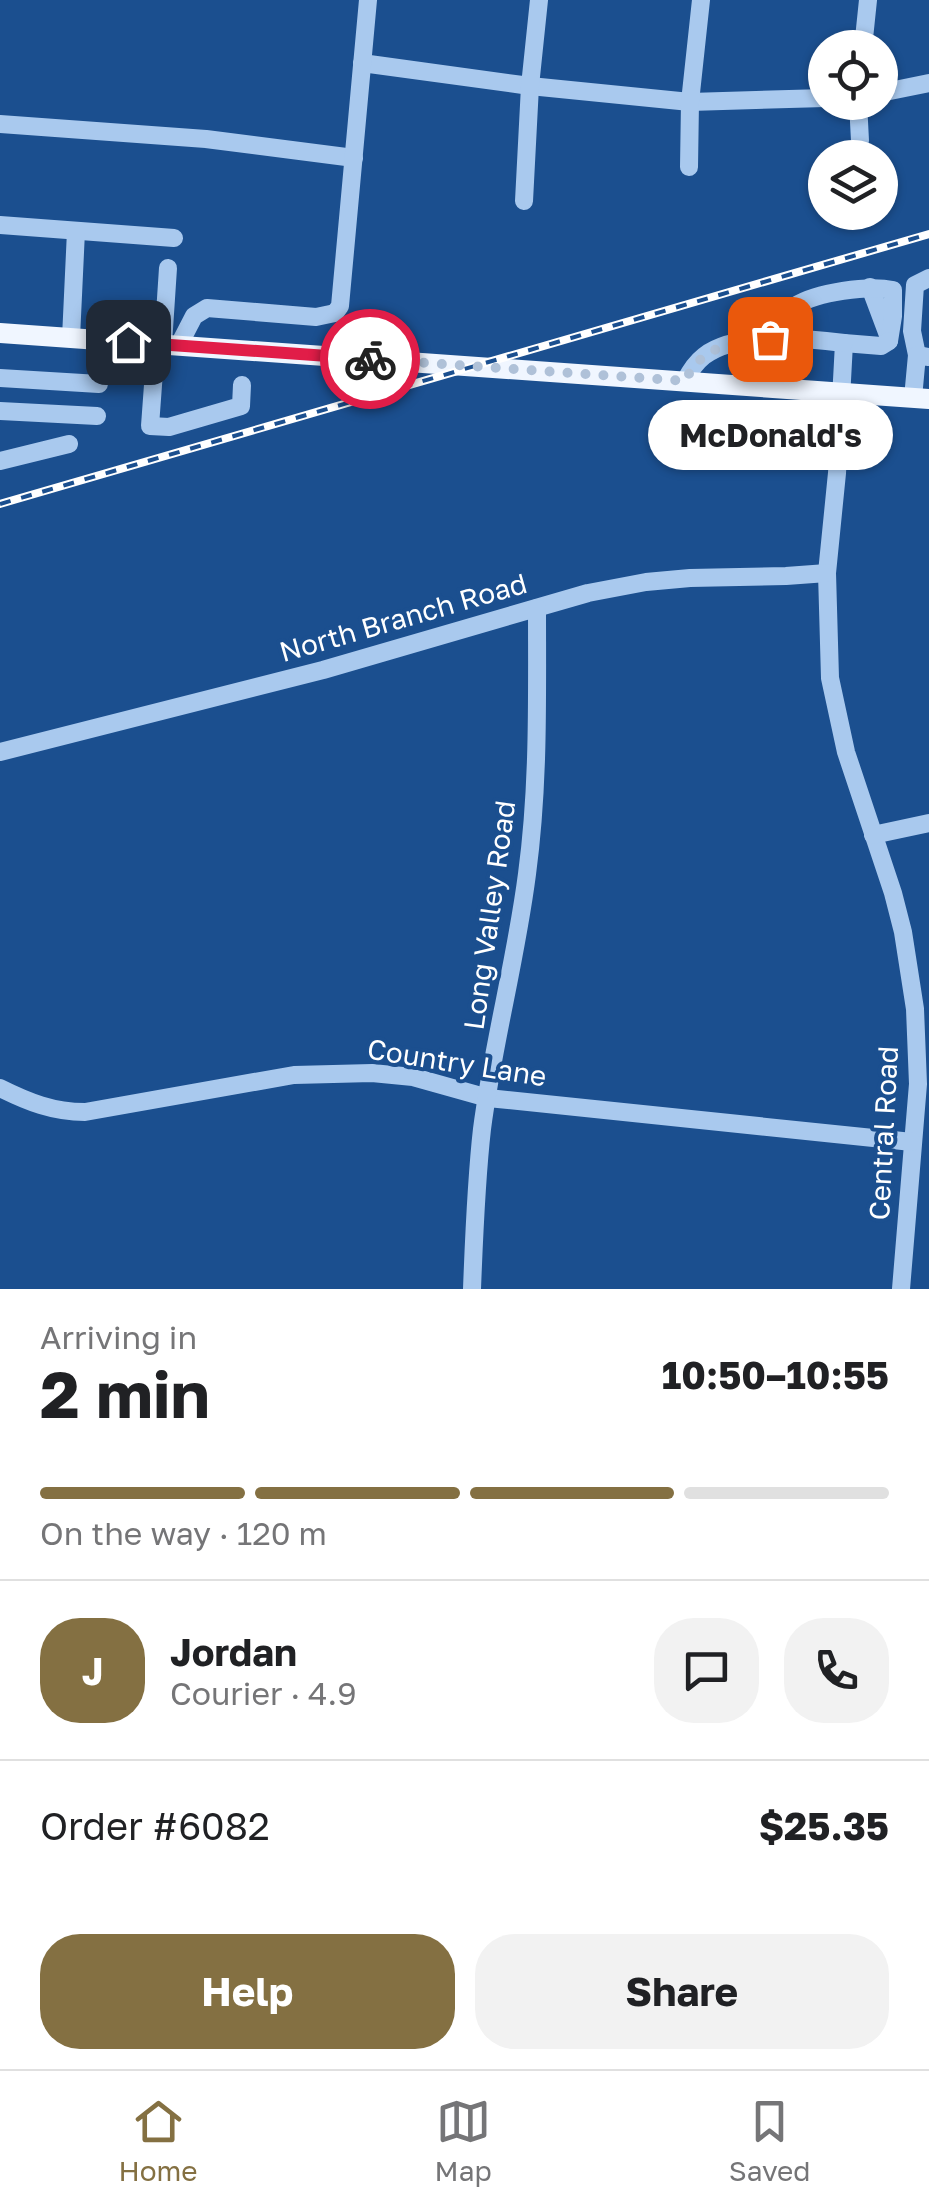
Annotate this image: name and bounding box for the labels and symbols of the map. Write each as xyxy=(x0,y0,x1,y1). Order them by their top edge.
pin xyxy=(728,297,813,382)
pin xyxy=(86,300,171,385)
courier xyxy=(320,309,420,409)
callout: McDonald's xyxy=(648,399,892,469)
street label: North Branch Road xyxy=(276,566,530,668)
street label: Long Valley Road xyxy=(457,798,521,1032)
street label: Country Lane xyxy=(365,1032,549,1092)
street label: Central Road xyxy=(862,1045,904,1221)

